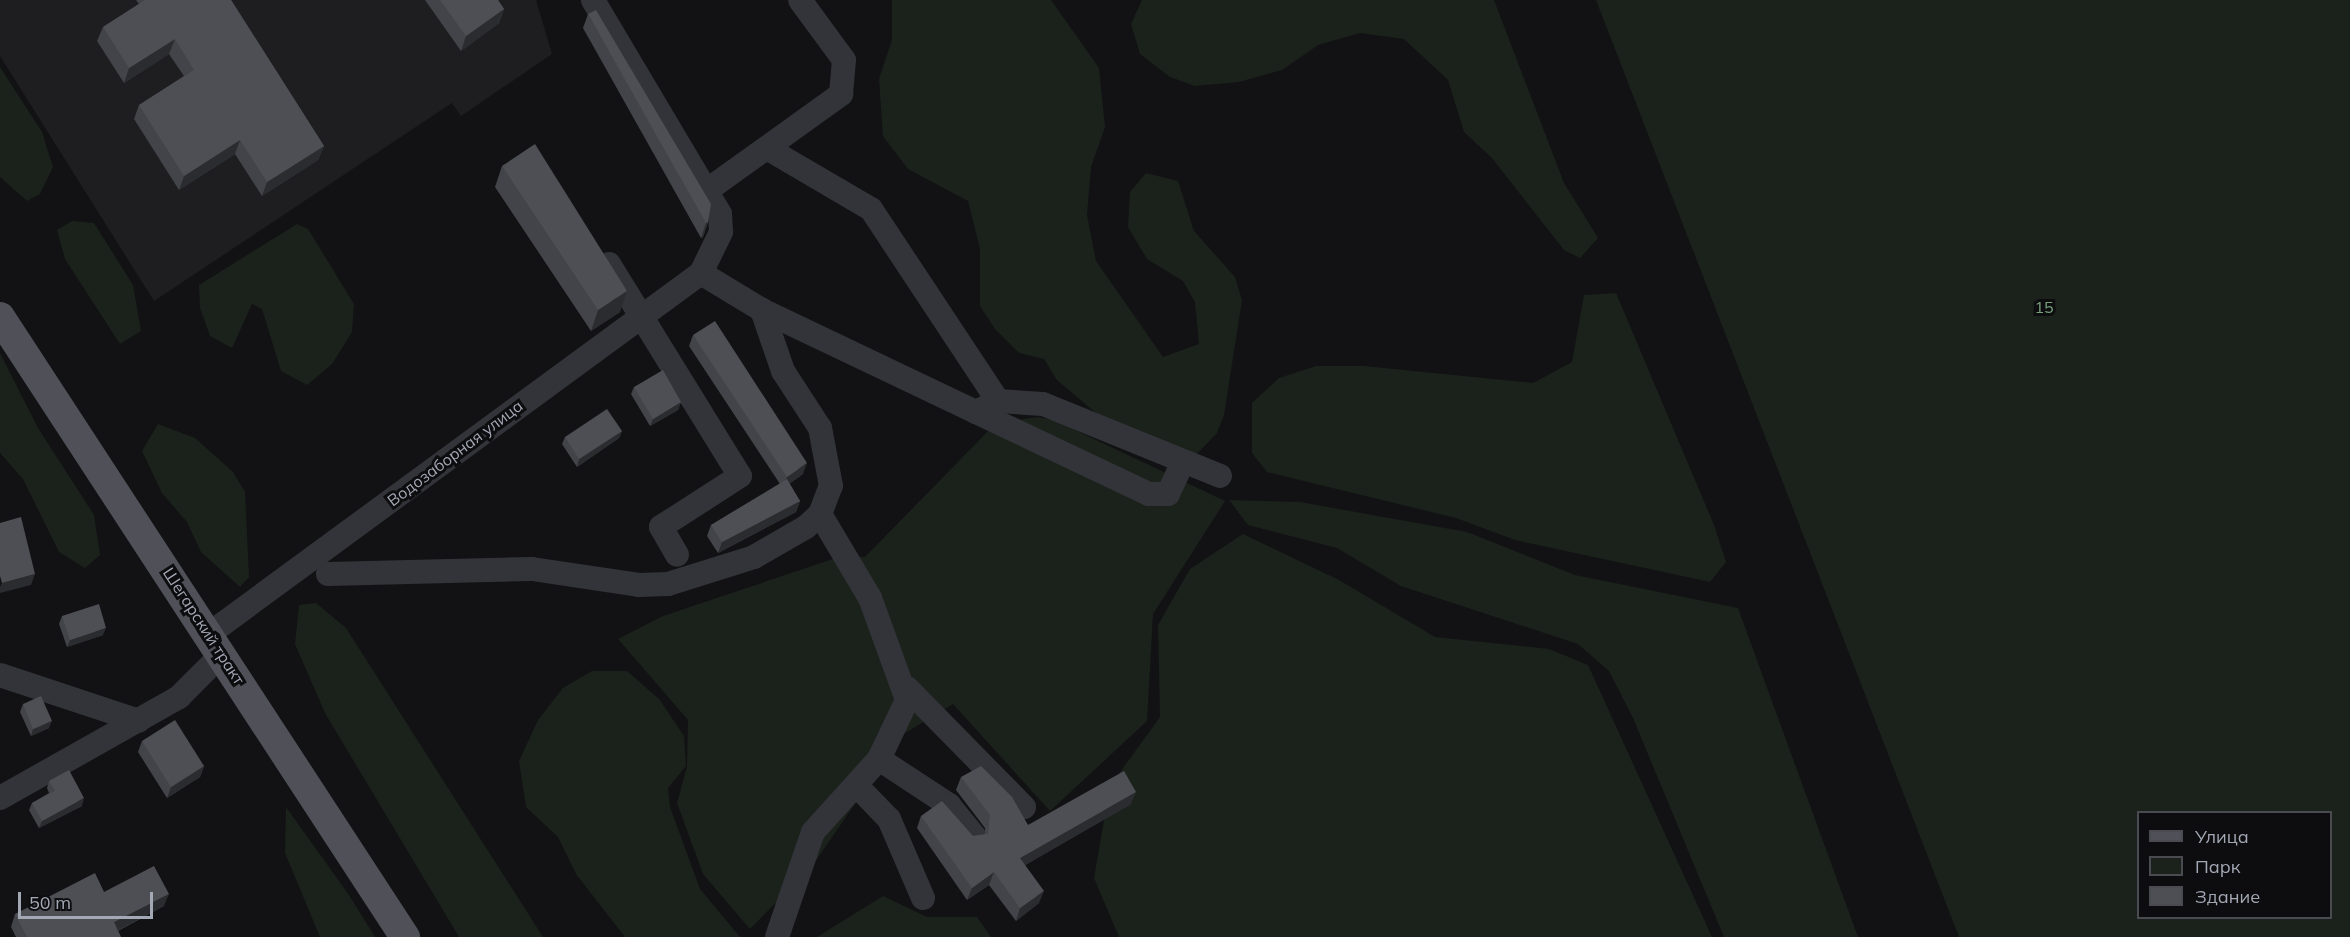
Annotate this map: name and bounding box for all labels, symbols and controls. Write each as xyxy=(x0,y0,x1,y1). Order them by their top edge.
park label: 15 xyxy=(2034,297,2054,317)
street label: Водозаборная улица xyxy=(384,396,526,510)
street label: Шегарский тракт xyxy=(159,564,249,688)
legend xyxy=(2137,811,2332,919)
text: Улица xyxy=(2195,825,2249,848)
text: Парк xyxy=(2195,855,2240,878)
scale bar xyxy=(21,880,156,918)
text: Здание xyxy=(2195,885,2260,908)
text: 50 m xyxy=(29,891,71,914)

